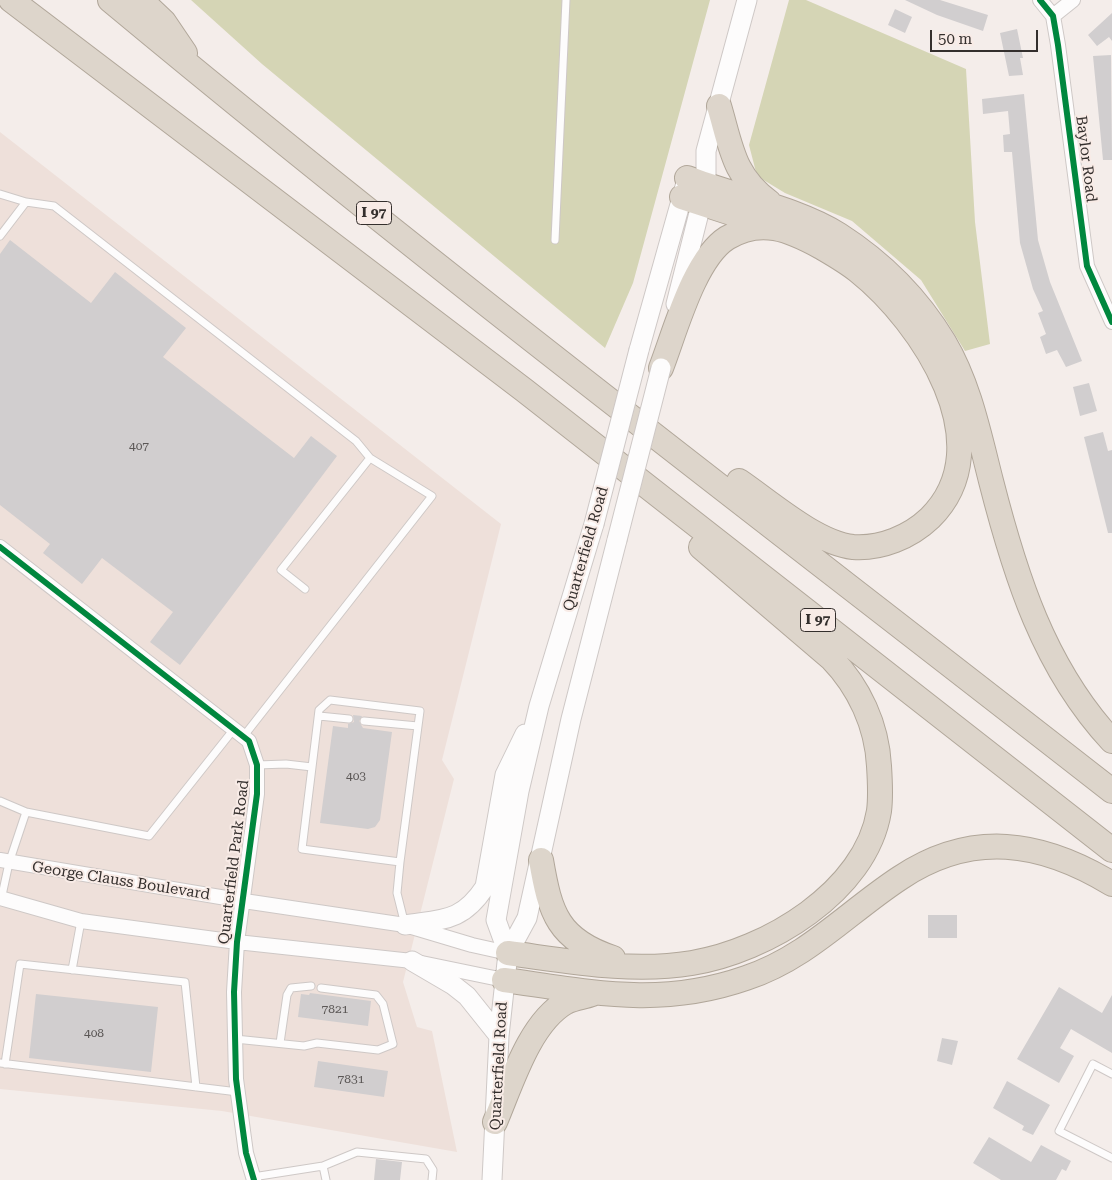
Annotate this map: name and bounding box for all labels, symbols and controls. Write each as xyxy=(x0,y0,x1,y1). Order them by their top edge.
scale bar xyxy=(932,20,1040,52)
text: 50 m xyxy=(938,30,972,48)
street label: Baylor Road xyxy=(1072,115,1100,203)
road number: I 97 xyxy=(356,202,392,224)
house number: 407 xyxy=(129,439,149,453)
street label: Quarterfield Road xyxy=(560,485,612,613)
road number: I 97 xyxy=(800,608,836,632)
house number: 403 xyxy=(346,769,366,783)
street label: Quarterfield Park Road xyxy=(215,779,253,945)
street label: George Clauss Boulevard xyxy=(31,858,211,904)
street label: Quarterfield Road xyxy=(487,1001,511,1131)
house number: 7821 xyxy=(322,1002,348,1016)
house number: 408 xyxy=(84,1026,104,1040)
house number: 7831 xyxy=(338,1072,364,1086)

